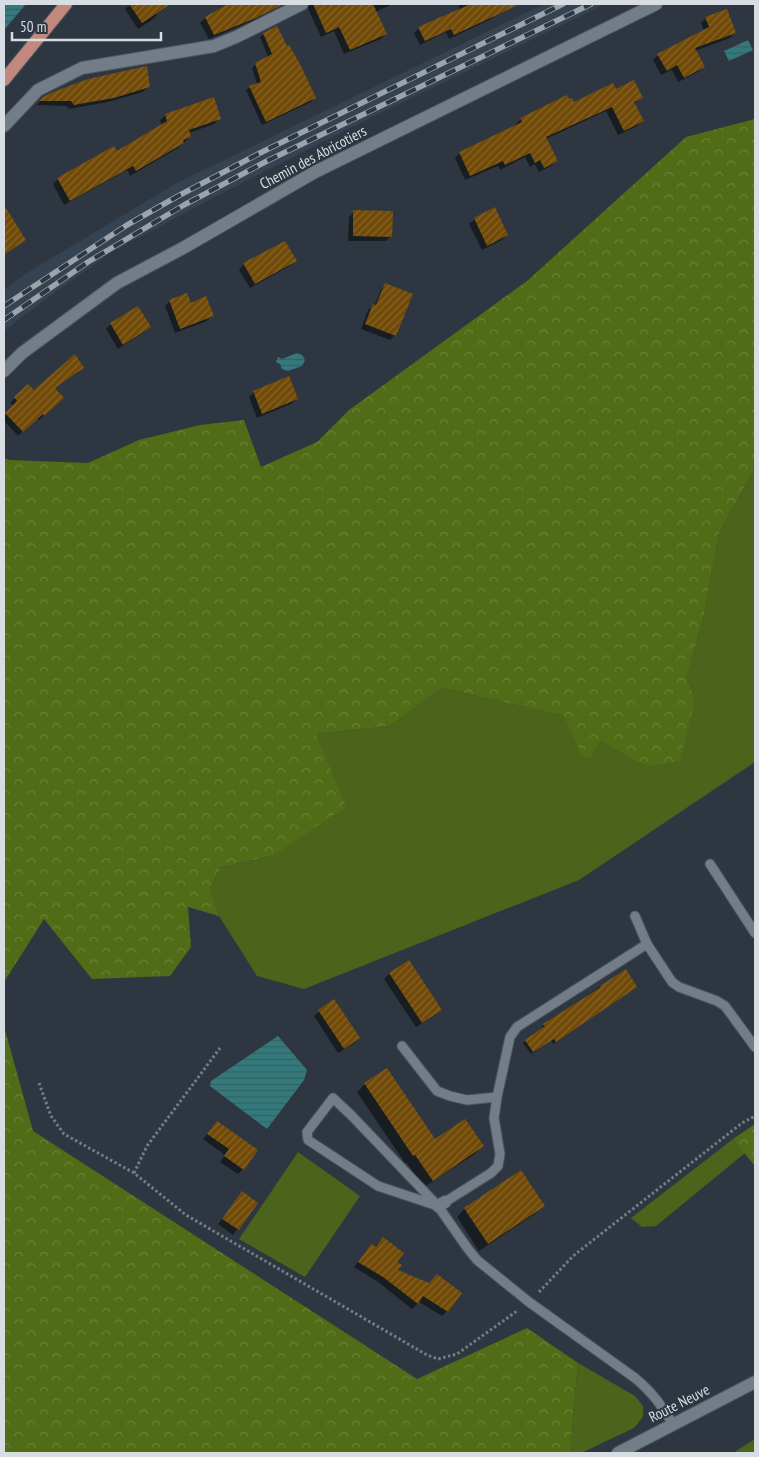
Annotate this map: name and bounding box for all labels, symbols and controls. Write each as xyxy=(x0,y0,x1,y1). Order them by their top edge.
scale bar xyxy=(12,10,161,42)
text: 50 m xyxy=(20,17,46,36)
street label: Chemin des Abricotiers xyxy=(256,121,370,193)
street label: Route Neuve xyxy=(645,1380,713,1426)

